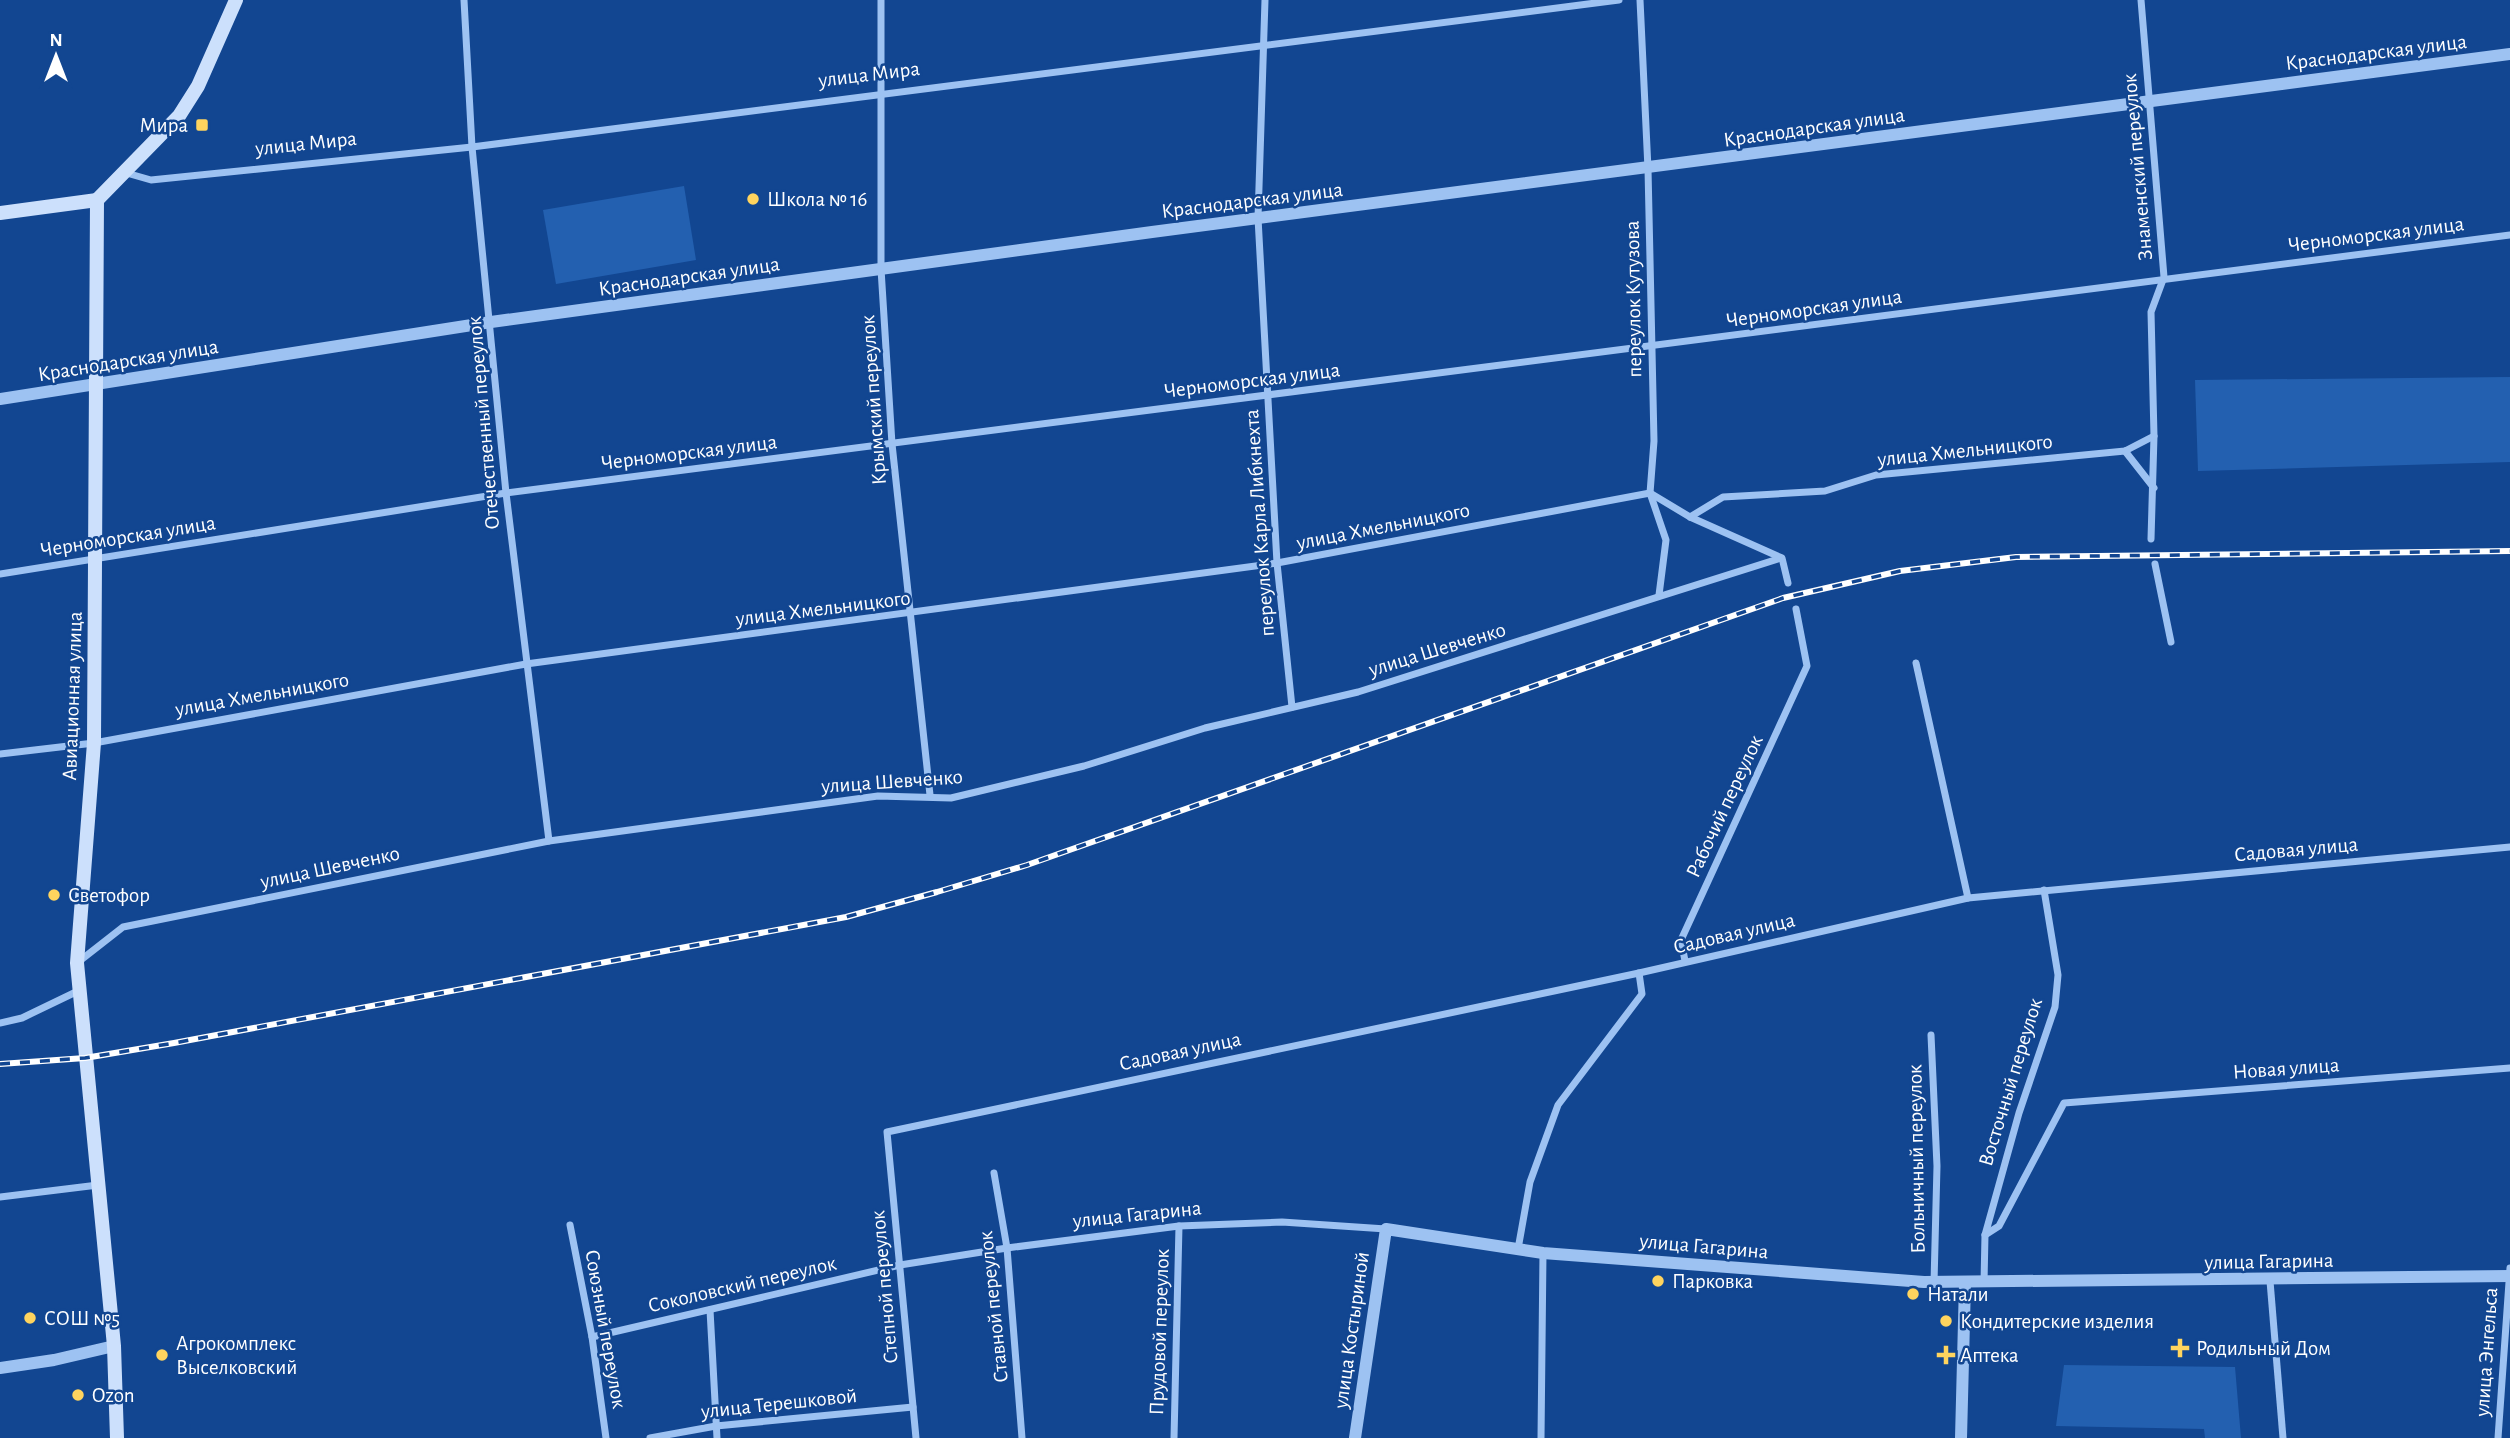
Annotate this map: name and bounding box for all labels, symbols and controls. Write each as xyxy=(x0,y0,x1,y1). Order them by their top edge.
north arrow xyxy=(21,21,91,91)
text: N xyxy=(49,31,63,50)
street label: Краснодарская улица xyxy=(2284,31,2468,74)
street label: улица Мира xyxy=(816,58,921,91)
street label: Знаменский переулок xyxy=(2119,72,2156,261)
street label: Краснодарская улица xyxy=(1722,104,1906,151)
place label: Мира xyxy=(140,115,188,136)
marker: Мира xyxy=(194,117,210,133)
street label: улица Мира xyxy=(253,128,358,159)
street label: Краснодарская улица xyxy=(1160,179,1344,222)
place label: Школа № 16 xyxy=(767,189,867,210)
marker: Школа № 16 xyxy=(745,191,761,207)
street label: Черноморская улица xyxy=(2287,213,2466,256)
street label: переулок Кутузова xyxy=(1622,220,1645,378)
street label: Краснодарская улица xyxy=(597,253,781,300)
street label: Черноморская улица xyxy=(1725,286,1904,331)
street label: Крымский переулок xyxy=(857,314,890,486)
street label: Отечественный переулок xyxy=(464,315,503,531)
street label: Краснодарская улица xyxy=(36,336,220,385)
street label: Черноморская улица xyxy=(1163,359,1342,402)
street label: переулок Карла Либкнехта xyxy=(1241,408,1278,637)
street label: Черноморская улица xyxy=(600,431,779,474)
street label: улица Хмельницкого xyxy=(1875,431,2054,470)
street label: улица Хмельницкого xyxy=(1294,499,1471,554)
street label: Черноморская улица xyxy=(39,512,218,561)
street label: улица Хмельницкого xyxy=(733,587,912,630)
street label: Авиационная улица xyxy=(59,611,86,781)
street label: улица Шевченко xyxy=(1365,619,1508,681)
street label: улица Хмельницкого xyxy=(173,669,351,720)
street label: Рабочий переулок xyxy=(1682,731,1767,881)
street label: улица Шевченко xyxy=(820,766,964,797)
street label: Садовая улица xyxy=(2233,834,2359,865)
street label: улица Шевченко xyxy=(258,842,402,893)
place label: Светофор xyxy=(68,885,150,906)
marker: Светофор xyxy=(46,887,62,903)
street label: Садовая улица xyxy=(1671,909,1797,958)
street label: Восточный переулок xyxy=(1975,995,2046,1169)
street label: Садовая улица xyxy=(1117,1028,1243,1075)
street label: Новая улица xyxy=(2232,1054,2340,1083)
street label: Больничный переулок xyxy=(1904,1064,1929,1254)
street label: улица Гагарина xyxy=(1071,1197,1203,1232)
street label: Степной переулок xyxy=(867,1209,902,1364)
street label: Ставной переулок xyxy=(975,1230,1012,1384)
street label: улица Гагарина xyxy=(1638,1230,1770,1263)
street label: Союзный переулок xyxy=(581,1248,630,1410)
street label: Прудовой переулок xyxy=(1146,1248,1173,1416)
street label: улица Костыриной xyxy=(1330,1250,1373,1411)
street label: улица Гагарина xyxy=(2203,1250,2334,1273)
street label: Соколовский переулок xyxy=(646,1253,839,1316)
place label: Парковка xyxy=(1672,1271,1754,1292)
marker: Парковка xyxy=(1650,1273,1666,1289)
place label: Натали xyxy=(1927,1284,1989,1305)
marker: Натали xyxy=(1905,1286,1921,1302)
street label: улица Энгельса xyxy=(2471,1286,2502,1418)
place label: СОШ №5 xyxy=(44,1308,120,1329)
marker: СОШ №5 xyxy=(22,1310,38,1326)
place label: Кондитерские изделия xyxy=(1960,1311,2154,1332)
marker: Кондитерские изделия xyxy=(1938,1313,1954,1329)
place label: Агрокомплекс Выселковский xyxy=(176,1333,297,1378)
marker: Родильный Дом xyxy=(2170,1338,2190,1358)
place label: Родильный Дом xyxy=(2196,1338,2331,1359)
place label: Аптека xyxy=(1960,1345,2019,1366)
marker: Агрокомплекс Выселковский xyxy=(154,1347,170,1363)
marker: Аптека xyxy=(1938,1347,1954,1363)
place label: Ozon xyxy=(92,1385,135,1406)
street label: улица Терешковой xyxy=(699,1385,858,1422)
marker: Ozon xyxy=(70,1387,86,1403)

